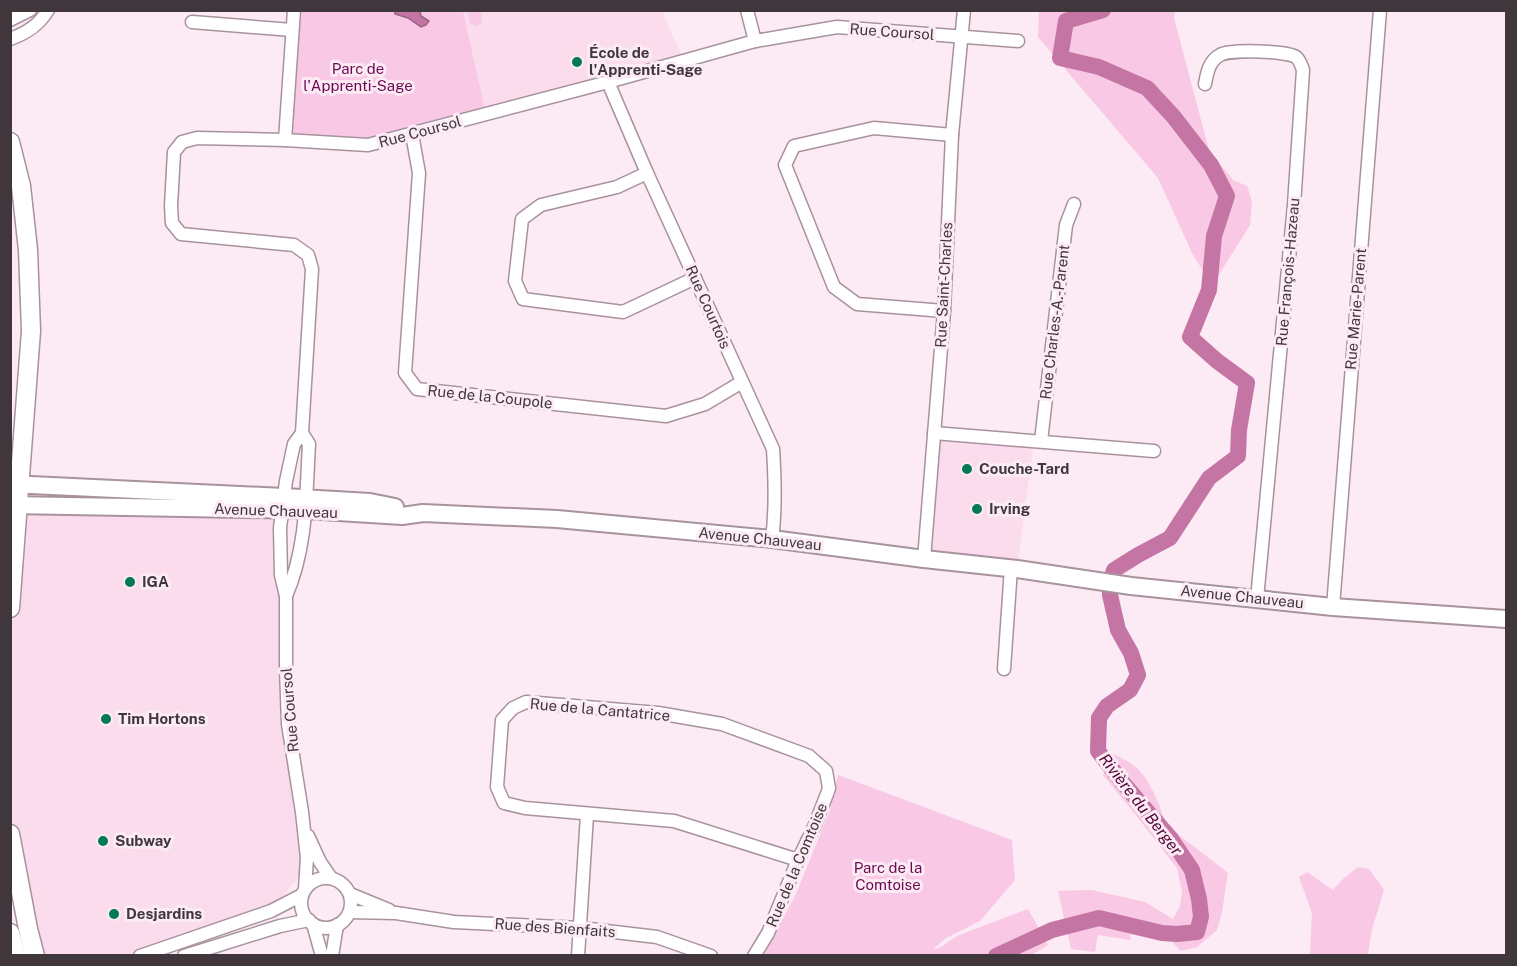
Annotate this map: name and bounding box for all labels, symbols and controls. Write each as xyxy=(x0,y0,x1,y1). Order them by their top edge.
street label: Rue Coursol xyxy=(849,20,935,43)
place label: École de l'Apprenti-Sage xyxy=(589,44,702,78)
marker: École de l'Apprenti-Sage xyxy=(570,55,584,69)
park label: Parc de l'Apprenti-Sage xyxy=(303,60,413,94)
street label: Rue Coursol xyxy=(377,112,463,151)
street label: Rue François-Hazeau xyxy=(1273,197,1302,347)
street label: Rue Saint-Charles xyxy=(932,222,955,348)
street label: Rue Charles-A.-Parent xyxy=(1037,243,1072,400)
street label: Rue Marie-Parent xyxy=(1342,247,1369,371)
street label: Rue Courtois xyxy=(683,263,734,351)
street label: Rue de la Coupole xyxy=(427,381,553,412)
place label: Couche-Tard xyxy=(979,460,1069,477)
marker: Couche-Tard xyxy=(960,462,974,476)
street label: Avenue Chauveau xyxy=(214,500,338,521)
place label: Irving xyxy=(989,500,1031,517)
marker: Irving xyxy=(970,502,984,516)
street label: Avenue Chauveau xyxy=(698,524,823,553)
place label: IGA xyxy=(142,573,169,590)
marker: IGA xyxy=(123,575,137,589)
street label: Avenue Chauveau xyxy=(1180,582,1305,611)
street label: Rue Coursol xyxy=(277,667,302,753)
street label: Rue de la Cantatrice xyxy=(529,695,671,724)
place label: Tim Hortons xyxy=(118,710,206,727)
marker: Tim Hortons xyxy=(99,712,113,726)
water label: Rivière du Berger xyxy=(1095,750,1187,860)
street label: Rue de la Comtoise xyxy=(763,800,830,929)
place label: Subway xyxy=(115,832,172,849)
marker: Subway xyxy=(96,834,110,848)
park label: Parc de la Comtoise xyxy=(854,859,922,893)
place label: Desjardins xyxy=(126,905,202,922)
marker: Desjardins xyxy=(107,907,121,921)
street label: Rue des Bienfaits xyxy=(494,915,616,940)

